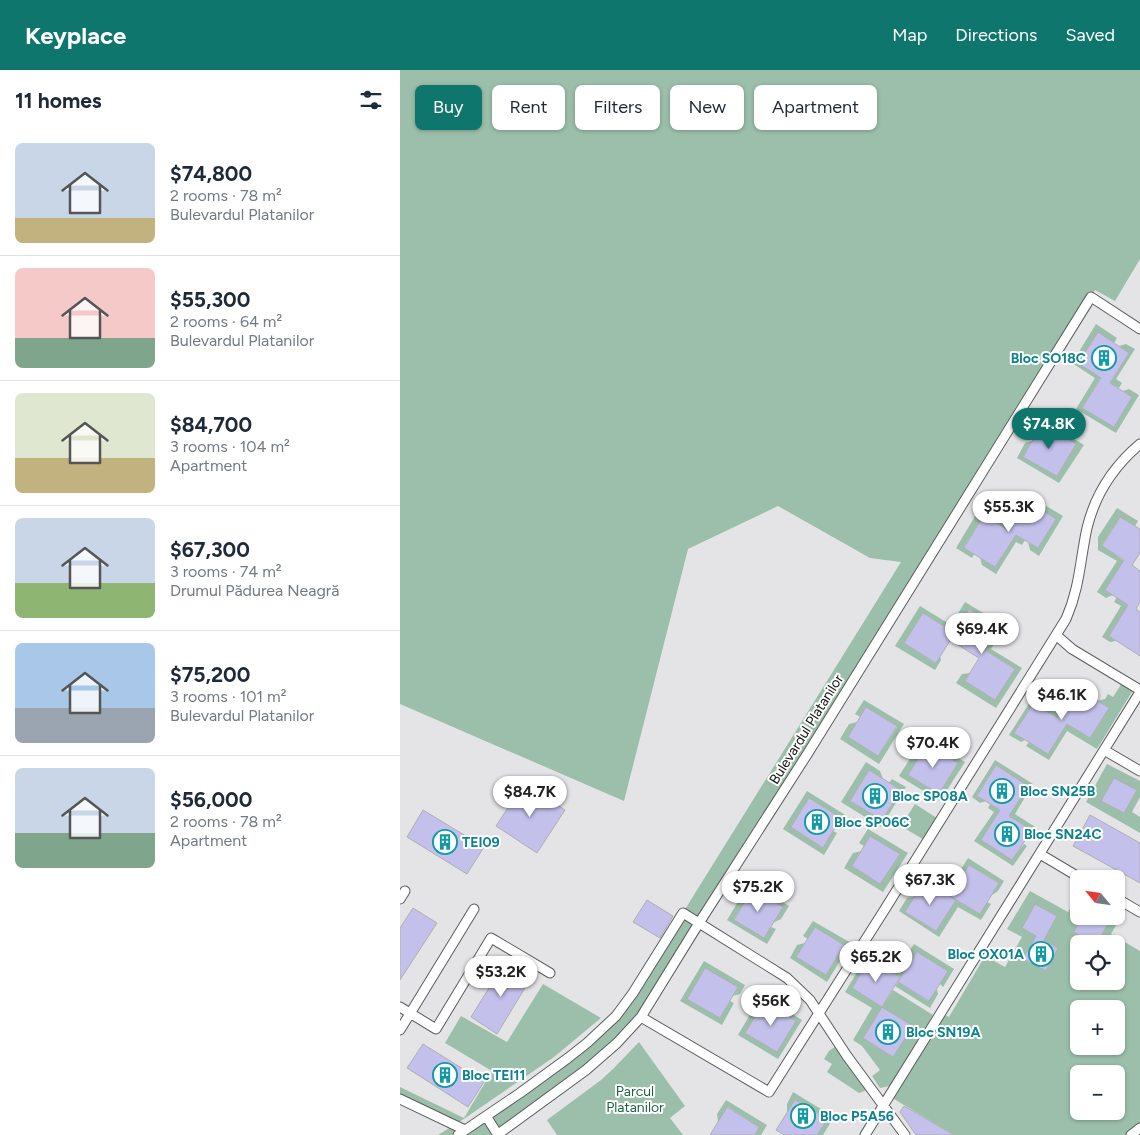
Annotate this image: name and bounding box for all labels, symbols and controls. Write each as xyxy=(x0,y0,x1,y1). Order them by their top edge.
text: Keyplace xyxy=(25,21,126,50)
text: Map xyxy=(892,24,927,46)
text: Directions xyxy=(955,24,1037,46)
text: Saved xyxy=(1065,24,1115,46)
chip: Buy xyxy=(415,85,482,130)
chip: Rent xyxy=(492,85,565,130)
chip: Filters xyxy=(575,85,660,130)
chip: New xyxy=(670,85,744,130)
chip: Apartment xyxy=(754,85,877,130)
icon: filters xyxy=(357,86,385,114)
text: 11 homes xyxy=(15,88,102,113)
text: $74,800 xyxy=(170,161,252,186)
icon: home xyxy=(55,163,115,223)
text: 2 rooms · 78 m² xyxy=(170,186,282,205)
text: Bulevardul Platanilor xyxy=(170,205,314,224)
text: $55,300 xyxy=(170,287,250,312)
icon: home xyxy=(55,288,115,348)
text: 2 rooms · 64 m² xyxy=(170,312,282,331)
text: Bulevardul Platanilor xyxy=(170,331,314,350)
building icon: Bloc SO18C xyxy=(1091,345,1117,371)
place label: Bloc SO18C xyxy=(1011,350,1086,367)
pin: $74.8K xyxy=(1008,408,1090,450)
text: $84,700 xyxy=(170,412,252,437)
icon: home xyxy=(55,413,115,473)
text: $74.8K xyxy=(1023,414,1075,433)
text: 3 rooms · 104 m² xyxy=(170,437,290,456)
text: Apartment xyxy=(170,456,247,475)
pin: $55.3K xyxy=(968,490,1050,533)
text: $55.3K xyxy=(984,497,1034,516)
text: $67,300 xyxy=(170,537,250,562)
icon: home xyxy=(55,538,115,598)
text: 3 rooms · 74 m² xyxy=(170,562,282,581)
text: Drumul Pădurea Neagră xyxy=(170,581,339,600)
pin: $69.4K xyxy=(941,612,1023,655)
text: $69.4K xyxy=(956,619,1008,638)
text: $75,200 xyxy=(170,662,250,687)
icon: home xyxy=(55,663,115,723)
street label: Bulevardul Platanilor xyxy=(766,671,847,787)
pin: $46.1K xyxy=(1021,678,1103,721)
text: $46.1K xyxy=(1037,685,1087,704)
text: 3 rooms · 101 m² xyxy=(170,687,286,706)
text: Bulevardul Platanilor xyxy=(170,706,314,725)
pin: $70.4K xyxy=(892,726,974,769)
text: $70.4K xyxy=(907,733,959,752)
pin: $84.7K xyxy=(489,776,571,818)
building icon: Bloc SN25B xyxy=(989,778,1015,804)
text: $84.7K xyxy=(504,782,556,801)
building icon: Bloc SP08A xyxy=(862,783,888,809)
place label: Bloc SN25B xyxy=(1020,783,1096,800)
text: $56,000 xyxy=(170,787,252,812)
icon: home xyxy=(55,788,115,848)
place label: Bloc SP08A xyxy=(892,788,968,805)
building icon: Bloc SP06C xyxy=(804,809,830,835)
text: 2 rooms · 78 m² xyxy=(170,812,282,831)
place label: Bloc SP06C xyxy=(834,814,909,831)
building icon: Bloc SN24C xyxy=(994,821,1020,847)
place label: Bloc SN24C xyxy=(1024,826,1102,843)
building icon: TEI09 xyxy=(432,829,458,855)
text: Apartment xyxy=(170,831,247,850)
place label: TEI09 xyxy=(462,834,500,851)
pin: $67.3K xyxy=(889,864,971,906)
pin: $75.2K xyxy=(717,870,799,913)
text: $67.3K xyxy=(905,870,955,889)
north arrow xyxy=(1070,870,1125,925)
map controls xyxy=(1070,870,1125,1120)
text: $75.2K xyxy=(733,877,783,896)
button: locate xyxy=(1070,935,1125,990)
pin: $65.2K xyxy=(835,940,917,983)
building icon: Bloc OX01A xyxy=(1028,941,1054,967)
place label: Bloc OX01A xyxy=(947,946,1024,963)
text: $65.2K xyxy=(850,947,902,966)
pin: $53.2K xyxy=(460,956,542,998)
text: $53.2K xyxy=(476,962,526,981)
pin: $56K xyxy=(741,984,801,1027)
text: $56K xyxy=(752,991,790,1010)
button: + xyxy=(1070,1000,1125,1055)
building icon: Bloc SN19A xyxy=(875,1019,901,1045)
place label: Bloc SN19A xyxy=(906,1024,980,1041)
building icon: Bloc TEI11 xyxy=(432,1062,458,1088)
button: − xyxy=(1070,1065,1125,1120)
place label: Bloc TEI11 xyxy=(462,1067,525,1084)
park label: Parcul Platanilor xyxy=(606,1083,664,1116)
building icon: Bloc P5A56 xyxy=(790,1103,816,1129)
place label: Bloc P5A56 xyxy=(820,1108,894,1125)

